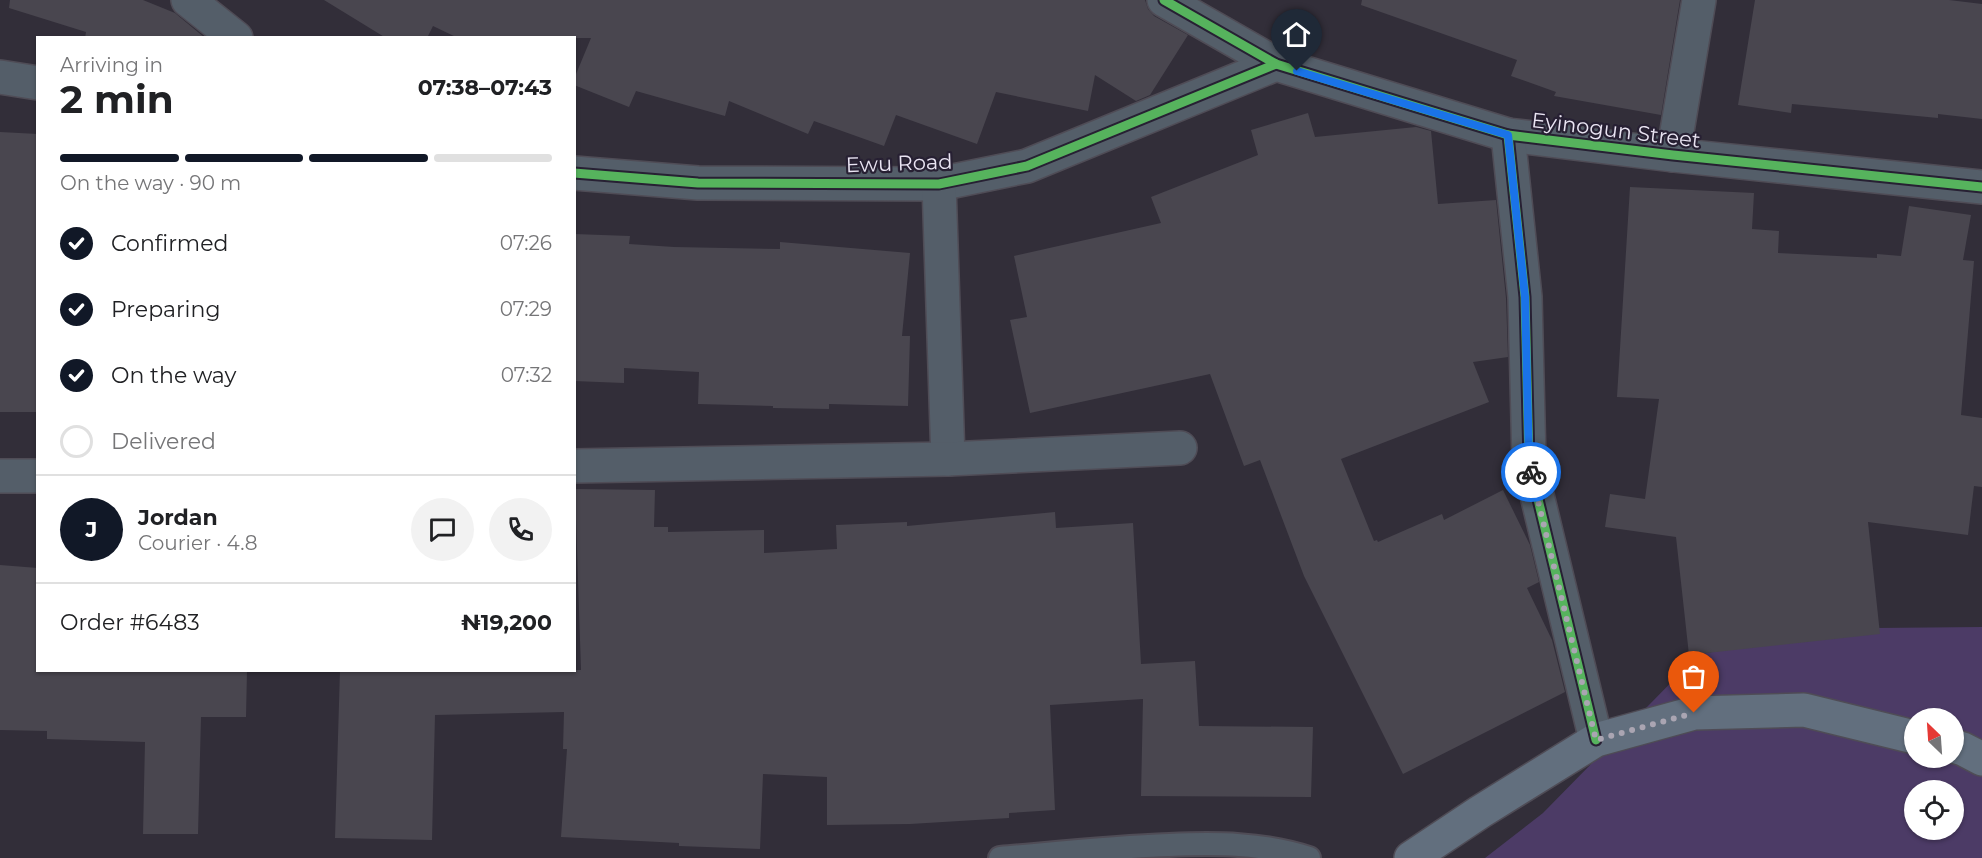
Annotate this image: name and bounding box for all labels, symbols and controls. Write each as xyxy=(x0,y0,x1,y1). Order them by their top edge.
pin xyxy=(1271,9,1322,71)
icon: home xyxy=(1280,18,1313,51)
text: Arriving in xyxy=(60,53,163,77)
text: 07:38–07:43 xyxy=(418,74,552,101)
text: 2 min xyxy=(60,75,174,123)
street label: Eyinogun Street xyxy=(1530,107,1702,153)
street label: Ewu Road xyxy=(845,149,953,177)
text: On the way · 90 m xyxy=(60,171,241,195)
icon: check xyxy=(60,227,93,260)
text: Confirmed xyxy=(111,230,228,257)
text: 07:26 xyxy=(500,231,552,255)
icon: check xyxy=(60,293,93,326)
text: Preparing xyxy=(111,296,220,323)
text: 07:29 xyxy=(500,297,552,321)
icon: check xyxy=(60,359,93,392)
text: On the way xyxy=(111,362,236,389)
text: 07:32 xyxy=(501,363,552,387)
text: Delivered xyxy=(111,428,216,455)
courier xyxy=(1501,442,1561,502)
icon: bike xyxy=(1515,456,1548,489)
button: chat xyxy=(411,498,474,561)
button: phone xyxy=(489,498,552,561)
text: Jordan xyxy=(138,504,218,531)
text: J xyxy=(86,516,97,543)
text: Courier · 4.8 xyxy=(138,531,257,555)
text: Order #6483 xyxy=(60,609,200,636)
text: ₦19,200 xyxy=(461,609,552,636)
pin xyxy=(1668,651,1719,713)
icon: bag xyxy=(1677,660,1710,693)
north arrow xyxy=(1904,708,1964,768)
map controls xyxy=(1904,708,1964,840)
button: locate xyxy=(1904,780,1964,840)

